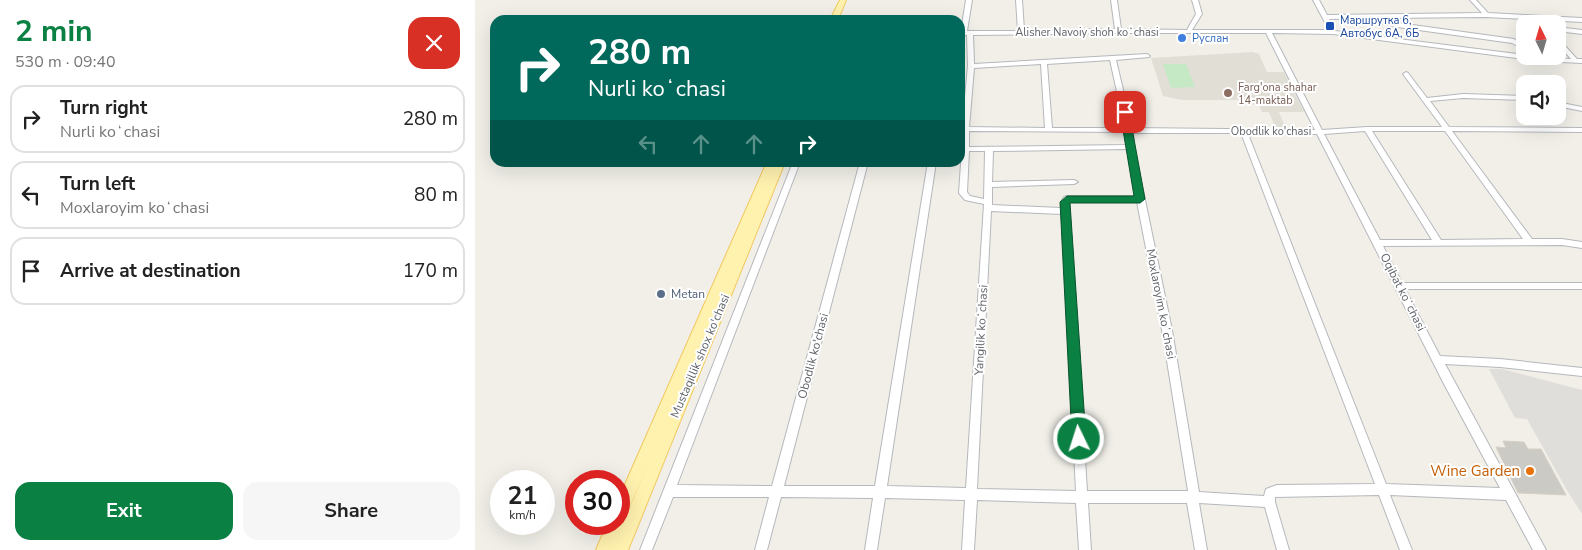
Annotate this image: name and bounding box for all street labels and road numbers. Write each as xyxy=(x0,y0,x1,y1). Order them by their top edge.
street label: Alisher Navoiy shoh koʻchasi xyxy=(1015,25,1159,40)
street label: Obodlik ko'chasi xyxy=(1231,124,1311,139)
street label: Moxlaroyim koʻchasi xyxy=(1142,248,1180,360)
street label: Oqibat koʻchasi xyxy=(1376,250,1430,334)
street label: Yangilik koʻchasi xyxy=(971,284,991,377)
street label: Mustaqillik shox ko'chasi xyxy=(667,292,733,420)
street label: Obodlik ko'chasi xyxy=(794,312,832,400)

